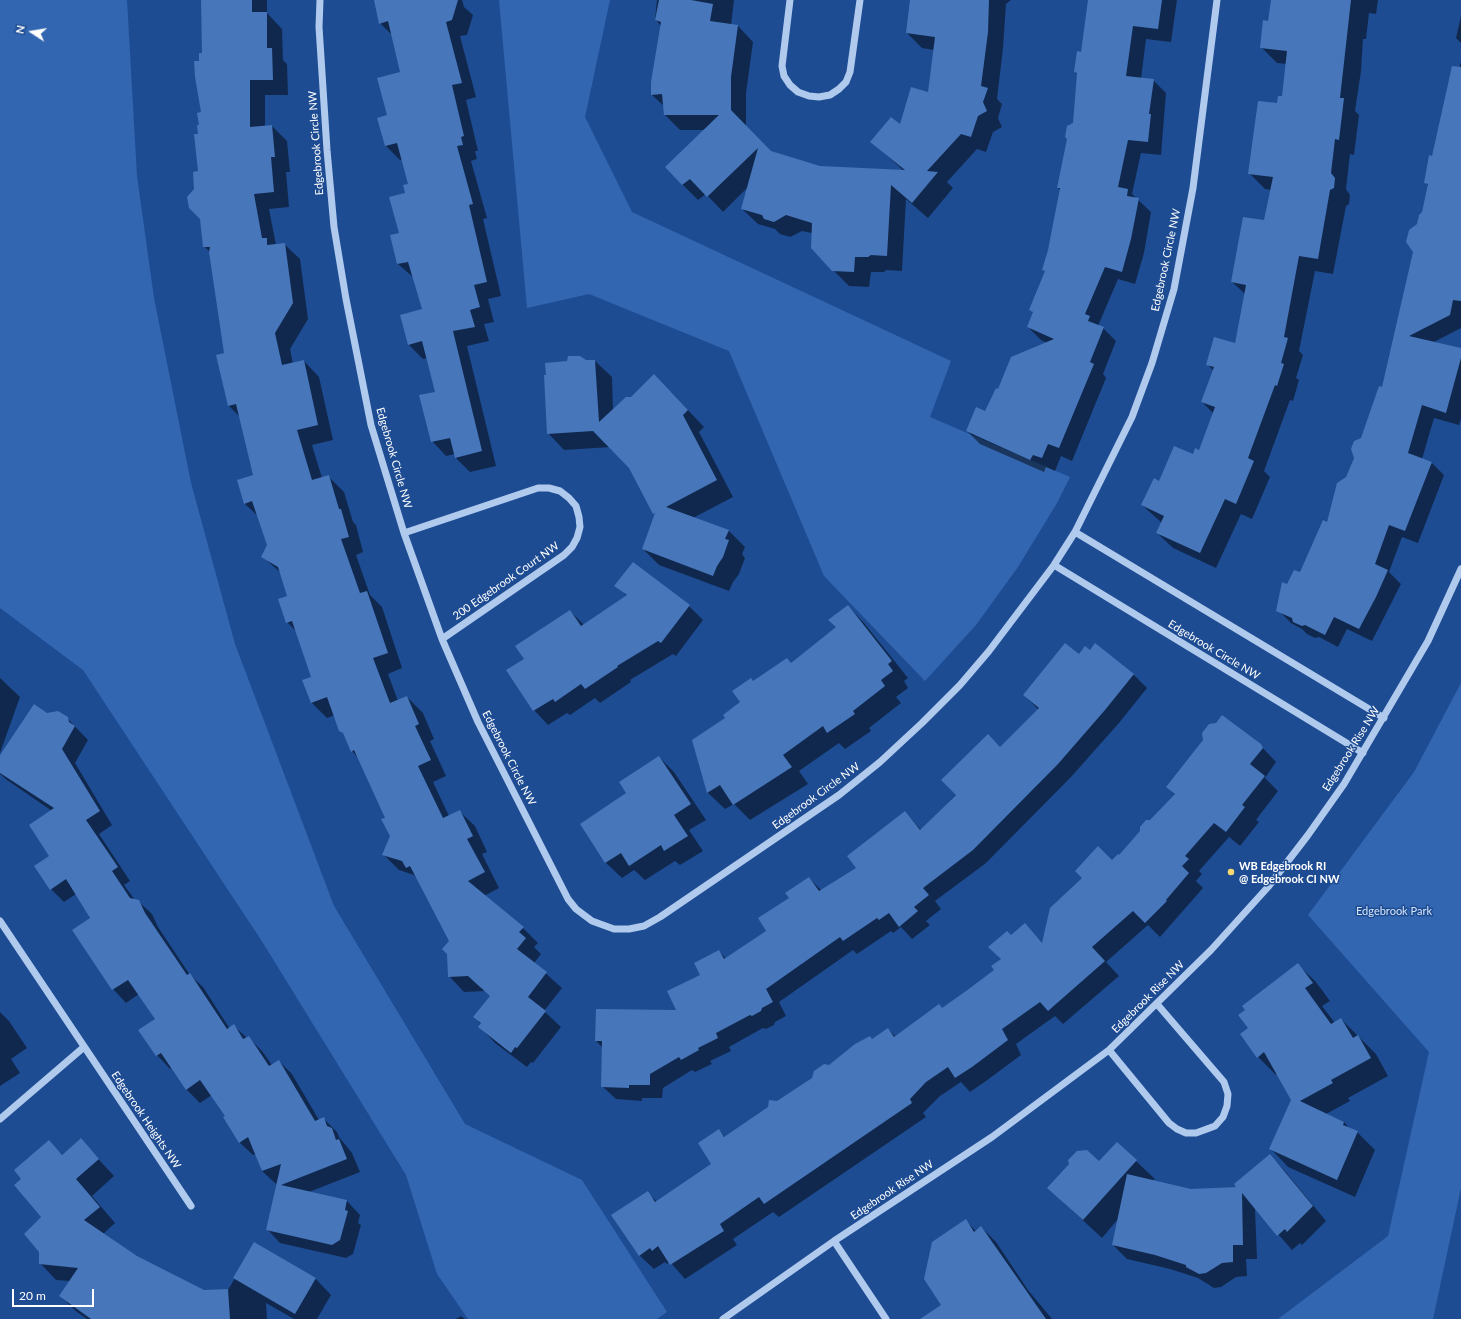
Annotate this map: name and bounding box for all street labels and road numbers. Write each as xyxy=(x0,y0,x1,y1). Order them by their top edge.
street label: Edgebrook Circle NW xyxy=(306,90,326,196)
street label: Edgebrook Circle NW xyxy=(1149,207,1183,313)
street label: Edgebrook Circle NW xyxy=(373,406,415,510)
street label: 200 Edgebrook Court NW xyxy=(450,539,562,623)
street label: Edgebrook Circle NW xyxy=(1166,617,1262,683)
street label: Edgebrook Rise NW xyxy=(1320,704,1382,794)
street label: Edgebrook Circle NW xyxy=(479,708,539,808)
street label: Edgebrook Circle NW xyxy=(770,760,862,832)
street label: Edgebrook Rise NW xyxy=(1109,958,1187,1036)
street label: Edgebrook Heights NW xyxy=(109,1069,183,1171)
street label: Edgebrook Rise NW xyxy=(848,1157,936,1223)

